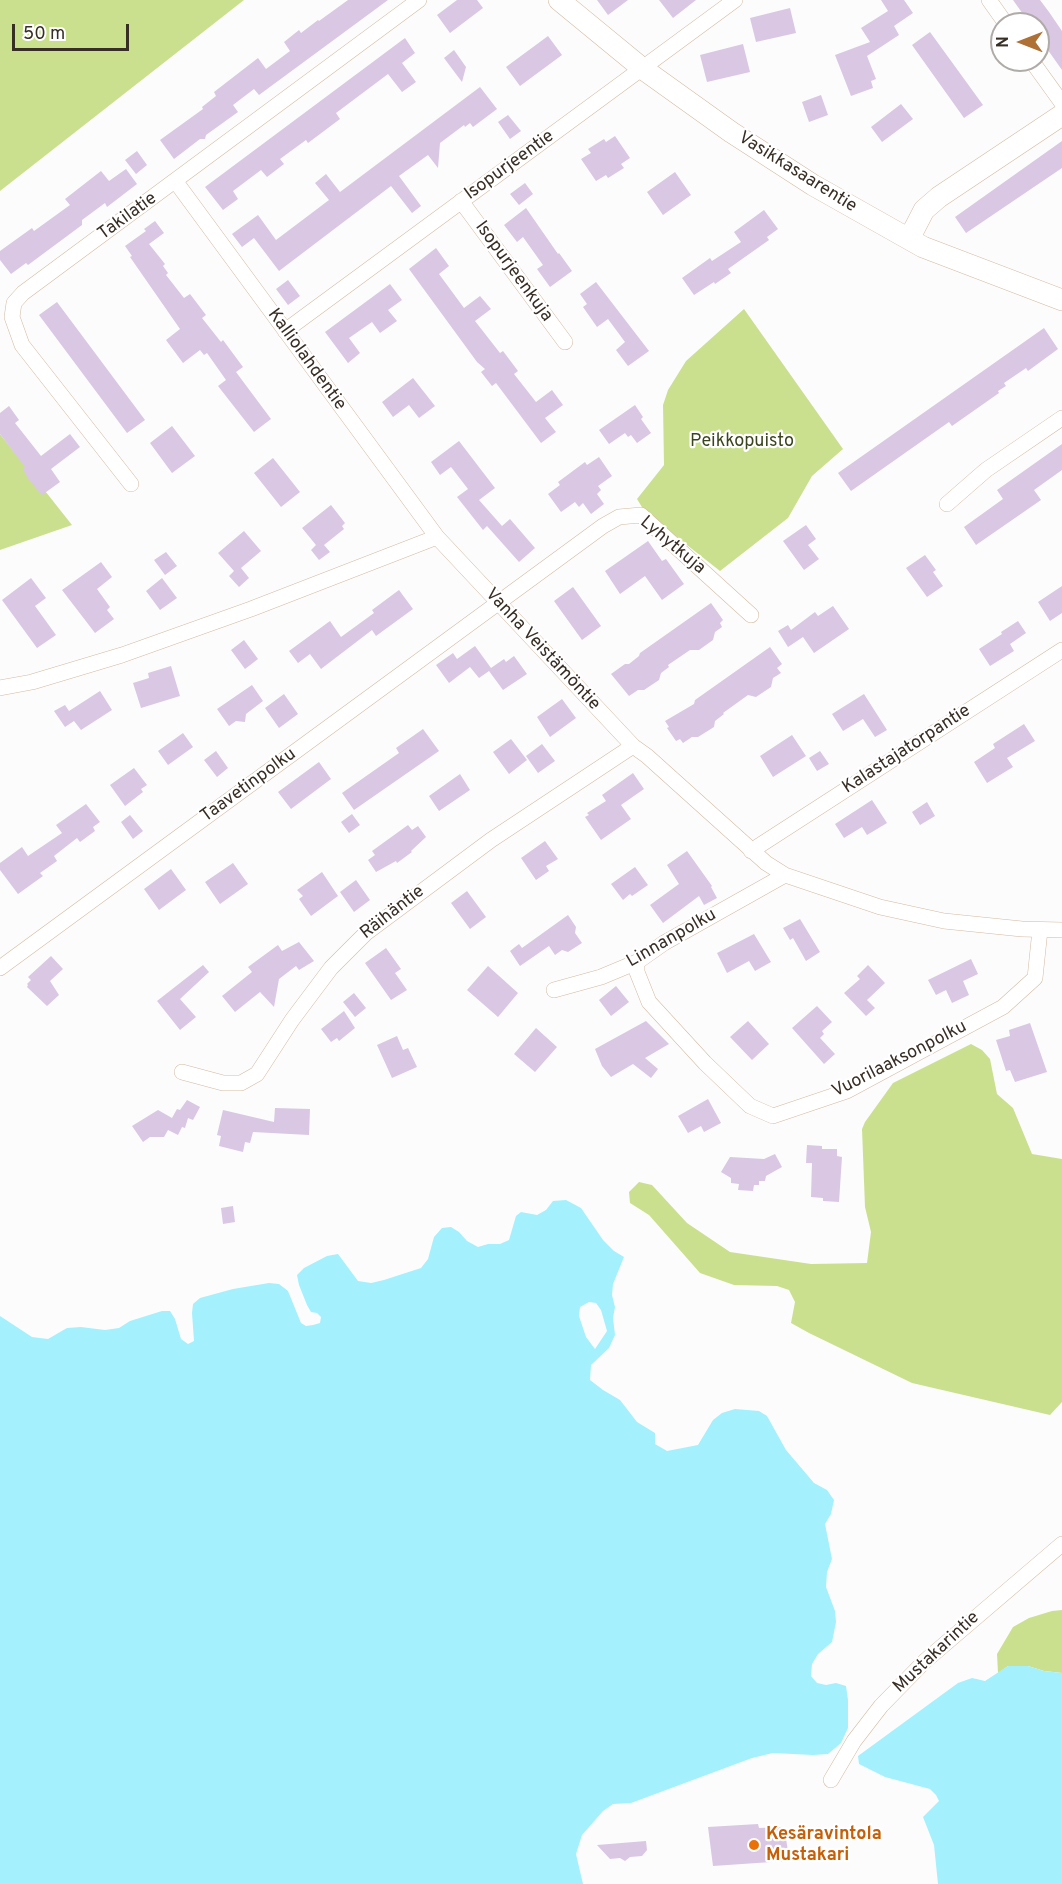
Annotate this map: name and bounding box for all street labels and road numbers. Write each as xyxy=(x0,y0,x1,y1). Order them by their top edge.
street label: Isopurjeentie xyxy=(461,126,559,206)
street label: Vasikkasaarentie xyxy=(734,128,860,218)
street label: Takilatie xyxy=(94,188,162,246)
street label: Isopurjeenkuja xyxy=(469,218,557,326)
street label: Kalliolahdentie xyxy=(262,305,350,415)
street label: Lyhytkuja xyxy=(635,512,709,580)
street label: Vanha Veistämöntie xyxy=(480,584,604,716)
street label: Kalastajatorpantie xyxy=(839,701,975,799)
street label: Taavetinpolku xyxy=(197,744,301,828)
street label: Räihäntie xyxy=(357,881,429,945)
street label: Linnanpolku xyxy=(623,905,721,973)
street label: Vuorilaaksonpolku xyxy=(829,1017,971,1103)
street label: Mustakarintie xyxy=(889,1608,985,1698)

